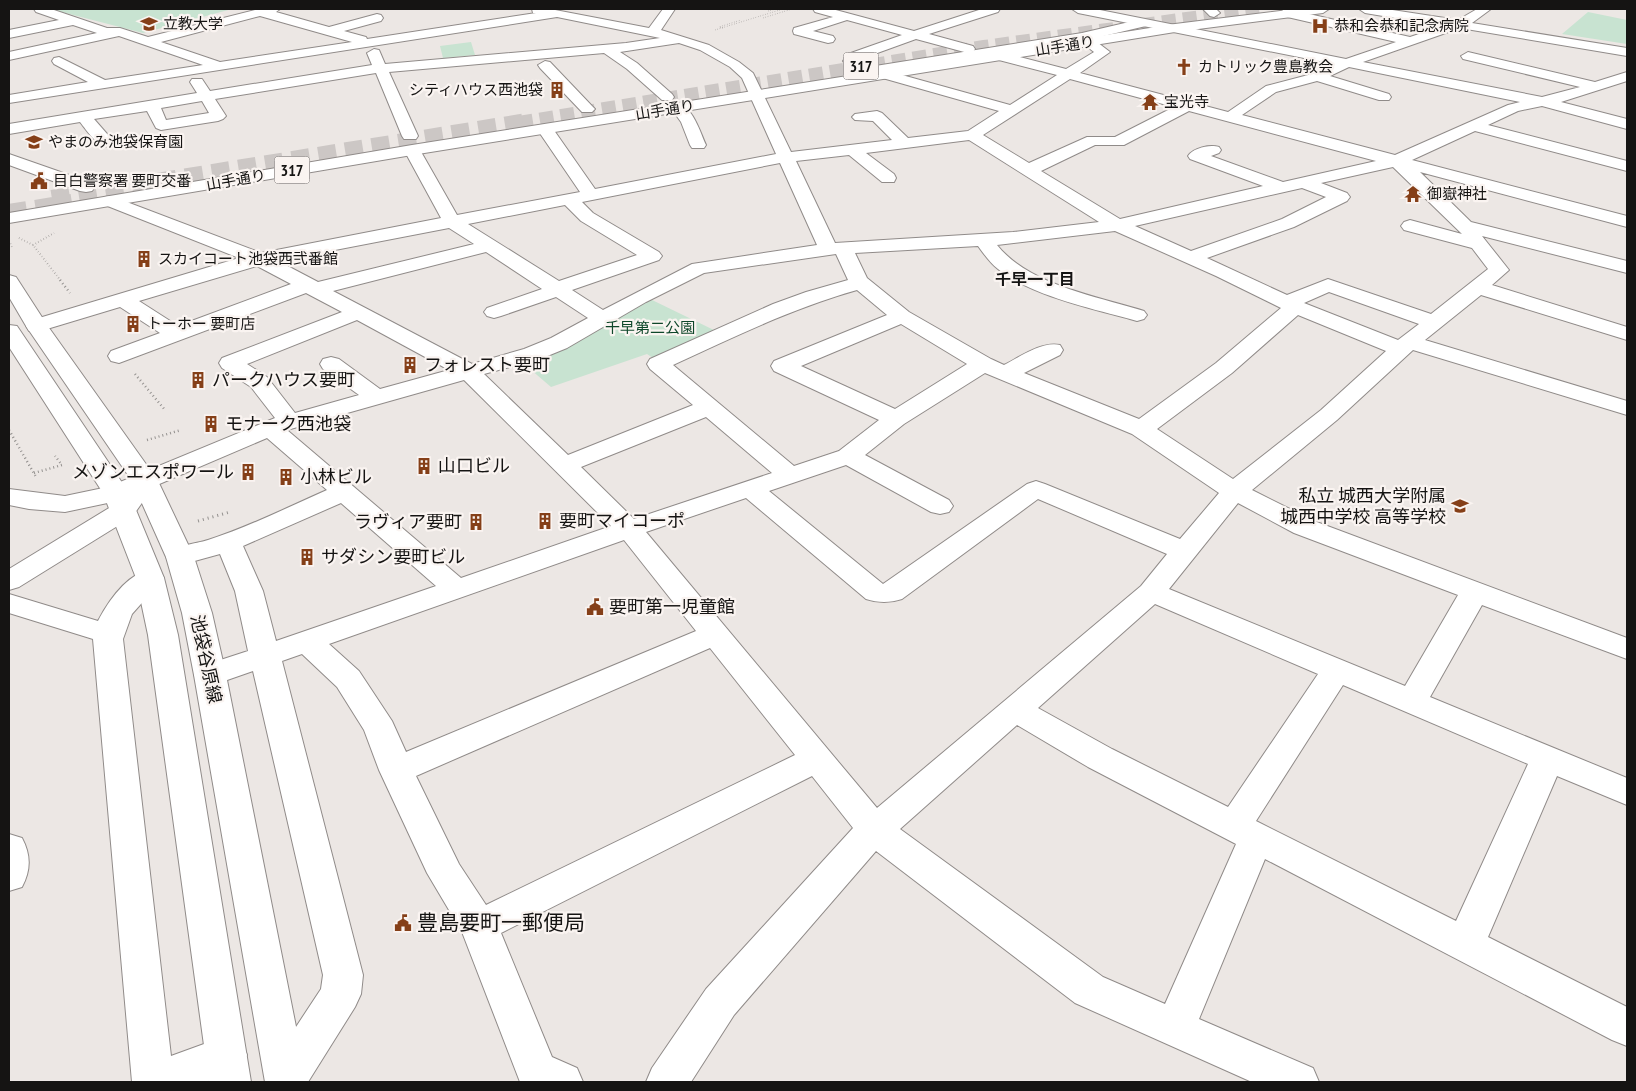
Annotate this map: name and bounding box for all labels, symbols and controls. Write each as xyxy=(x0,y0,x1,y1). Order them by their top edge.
school or university icon: 立教大学 xyxy=(139,14,159,34)
place label: 立教大学 xyxy=(163,14,223,33)
hospital icon: 恭和会恭和記念病院 xyxy=(1310,16,1330,36)
place label: 恭和会恭和記念病院 xyxy=(1334,16,1469,35)
street label: 山手通り xyxy=(1034,31,1096,60)
road number: 317 xyxy=(844,52,878,80)
church icon: カトリック豊島教会 xyxy=(1174,57,1194,77)
place label: カトリック豊島教会 xyxy=(1198,57,1333,76)
place label: シティハウス西池袋 xyxy=(409,80,543,99)
building icon: シティハウス西池袋 xyxy=(547,80,567,100)
temple icon: 宝光寺 xyxy=(1140,92,1160,112)
place label: 宝光寺 xyxy=(1164,92,1209,111)
street label: 山手通り xyxy=(634,95,696,124)
school or university icon: やまのみ池袋保育園 xyxy=(24,132,44,152)
place label: やまのみ池袋保育園 xyxy=(48,132,183,151)
road number: 317 xyxy=(274,156,310,184)
street label: 山手通り xyxy=(205,165,267,194)
public building icon: 目白警察署 要町交番 xyxy=(29,171,49,191)
place label: 目白警察署 要町交番 xyxy=(53,171,191,190)
temple icon: 御嶽神社 xyxy=(1403,184,1423,204)
place label: 御嶽神社 xyxy=(1427,184,1487,203)
building icon: スカイコート池袋西弐番館 xyxy=(134,249,154,269)
place label: スカイコート池袋西弐番館 xyxy=(158,249,338,268)
district label: 千早一丁目 xyxy=(995,269,1075,289)
building icon: トーホー 要町店 xyxy=(123,314,143,334)
place label: トーホー 要町店 xyxy=(147,314,255,333)
park label: 千早第二公園 xyxy=(605,318,695,337)
place label: フォレスト要町 xyxy=(424,353,550,376)
building icon: フォレスト要町 xyxy=(400,355,420,375)
place label: パークハウス要町 xyxy=(212,368,355,391)
building icon: パークハウス要町 xyxy=(188,370,208,390)
place label: モナーク西池袋 xyxy=(225,412,351,435)
building icon: モナーク西池袋 xyxy=(201,414,221,434)
place label: 山口ビル xyxy=(438,454,510,477)
building icon: 山口ビル xyxy=(414,456,434,476)
place label: メゾンエスポワール xyxy=(72,460,234,483)
building icon: メゾンエスポワール xyxy=(238,462,258,482)
place label: 小林ビル xyxy=(300,465,372,488)
building icon: 小林ビル xyxy=(276,467,296,487)
place label: 私立 城西大学附属 城西中学校 高等学校 xyxy=(1280,484,1446,528)
school or university icon: 私立 城西大学附属 城西中学校 高等学校 xyxy=(1450,496,1470,516)
place label: 要町マイコーポ xyxy=(559,509,685,532)
place label: ラヴィア要町 xyxy=(354,510,462,533)
building icon: 要町マイコーポ xyxy=(535,511,555,531)
building icon: ラヴィア要町 xyxy=(466,512,486,532)
place label: サダシン要町ビル xyxy=(321,545,465,568)
building icon: サダシン要町ビル xyxy=(297,547,317,567)
place label: 要町第一児童館 xyxy=(609,595,735,618)
public building icon: 要町第一児童館 xyxy=(585,597,605,617)
street label: 池袋谷原線 xyxy=(186,612,227,705)
place label: 豊島要町一郵便局 xyxy=(417,909,585,936)
public building icon: 豊島要町一郵便局 xyxy=(393,913,413,933)

